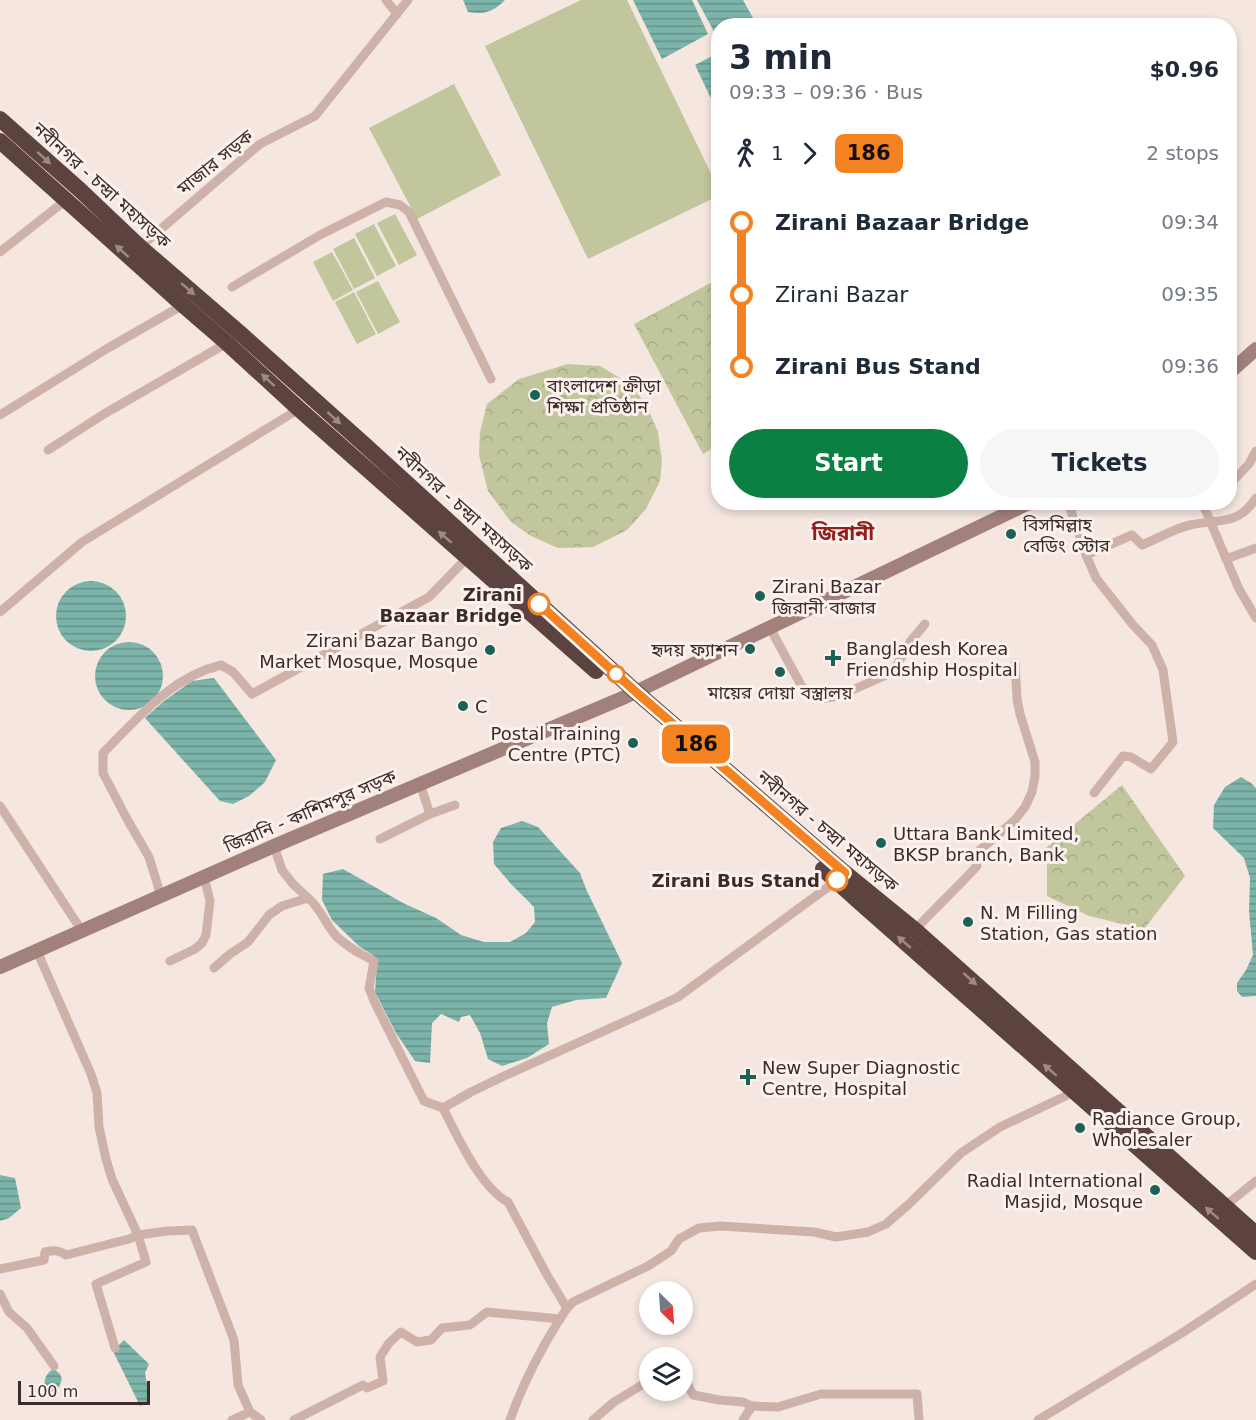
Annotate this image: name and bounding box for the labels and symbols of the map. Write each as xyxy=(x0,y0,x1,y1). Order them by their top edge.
street label: নবীনগর - চন্দ্রা মহাসড়ক xyxy=(28,117,175,252)
street label: মাজার সড়ক xyxy=(172,125,257,199)
one-way arrow xyxy=(36,151,51,164)
one-way arrow xyxy=(115,245,130,258)
one-way arrow xyxy=(180,282,195,295)
one-way arrow xyxy=(261,374,276,387)
place label: বাংলাদেশ ক্রীড়া শিক্ষা প্রতিষ্ঠান xyxy=(546,375,661,417)
marker: বাংলাদেশ ক্রীড়া শিক্ষা প্রতিষ্ঠান xyxy=(528,388,542,402)
one-way arrow xyxy=(327,411,342,425)
street label: নবীনগর - চন্দ্রা মহাসড়ক xyxy=(390,441,537,576)
place label: বিসমিল্লাহ বেডিং স্টোর xyxy=(1022,514,1110,556)
district label: জিরানী xyxy=(811,521,875,545)
marker: বিসমিল্লাহ বেডিং স্টোর xyxy=(1004,527,1018,541)
one-way arrow xyxy=(438,530,453,544)
place label: Zirani Bazar জিরানী বাজার xyxy=(771,576,882,618)
place label: Zirani Bazaar Bridge xyxy=(379,584,522,626)
marker: Zirani Bazar জিরানী বাজার xyxy=(753,589,767,603)
marker: Zirani Bazaar Bridge xyxy=(528,593,550,615)
place label: Zirani Bazar Bango Market Mosque, Mosque xyxy=(259,630,478,672)
place label: Bangladesh Korea Friendship Hospital xyxy=(846,638,1018,680)
place label: হৃদয় ফ্যাশন xyxy=(650,639,739,660)
marker: হৃদয় ফ্যাশন xyxy=(743,642,757,656)
marker: Zirani Bazar Bango Market Mosque, Mosque xyxy=(483,643,497,657)
marker: Bangladesh Korea Friendship Hospital xyxy=(824,649,842,667)
unlabelled marker xyxy=(607,665,625,683)
marker: মায়ের দোয়া বস্ত্রালয় xyxy=(773,665,787,679)
place label: মায়ের দোয়া বস্ত্রালয় xyxy=(707,682,853,703)
place label: C xyxy=(475,696,488,717)
marker: C xyxy=(456,699,470,713)
place label: Postal Training Centre (PTC) xyxy=(491,723,621,765)
line badge: 186 xyxy=(662,724,730,764)
marker: Postal Training Centre (PTC) xyxy=(626,736,640,750)
street label: জিরানি - কাশিমপুর সড়ক xyxy=(220,765,400,858)
street label: নবীনগর - চন্দ্রা মহাসড়ক xyxy=(753,765,903,896)
place label: Uttara Bank Limited, BKSP branch, Bank xyxy=(893,823,1079,865)
marker: Uttara Bank Limited, BKSP branch, Bank xyxy=(874,836,888,850)
marker: Zirani Bus Stand xyxy=(826,869,848,891)
place label: Zirani Bus Stand xyxy=(652,870,820,891)
place label: N. M Filling Station, Gas station xyxy=(980,902,1157,944)
marker: N. M Filling Station, Gas station xyxy=(961,915,975,929)
one-way arrow xyxy=(896,935,912,948)
one-way arrow xyxy=(962,972,977,985)
place label: New Super Diagnostic Centre, Hospital xyxy=(762,1057,961,1099)
one-way arrow xyxy=(1042,1064,1058,1077)
marker: New Super Diagnostic Centre, Hospital xyxy=(739,1068,757,1086)
place label: Radiance Group, Wholesaler xyxy=(1092,1108,1241,1150)
marker: Radiance Group, Wholesaler xyxy=(1073,1121,1087,1135)
place label: Radial International Masjid, Mosque xyxy=(967,1170,1143,1212)
marker: Radial International Masjid, Mosque xyxy=(1148,1183,1162,1197)
one-way arrow xyxy=(1205,1207,1220,1220)
north arrow xyxy=(639,1281,693,1335)
scale bar xyxy=(18,1378,150,1406)

